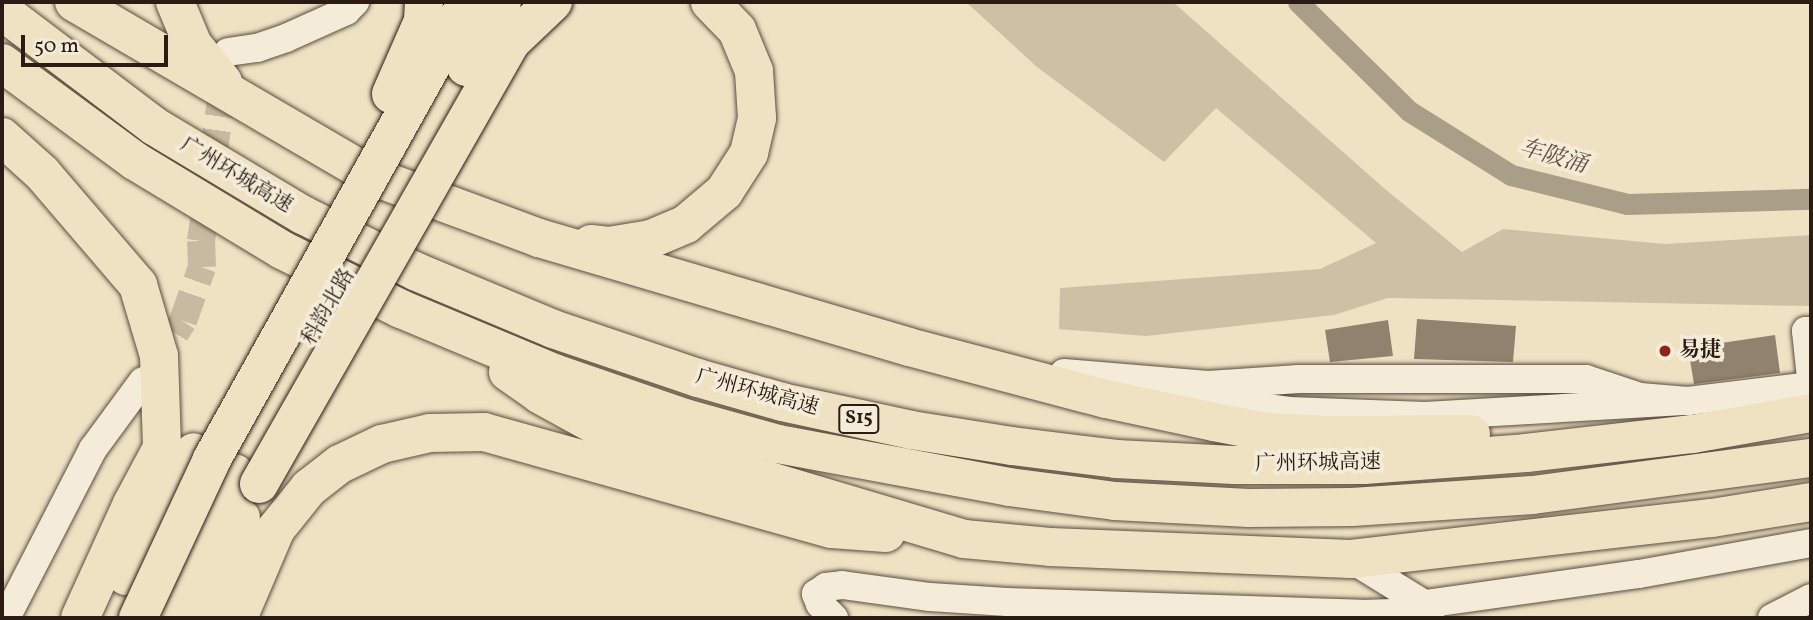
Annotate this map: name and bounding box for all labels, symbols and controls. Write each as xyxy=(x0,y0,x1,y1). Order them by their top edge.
scale bar xyxy=(24,21,172,65)
text: 50 m xyxy=(34,32,79,61)
street label: 广州环城高速 xyxy=(176,133,296,219)
water label: 车陂涌 xyxy=(1516,134,1590,180)
street label: 科韵北路 xyxy=(297,264,361,350)
place label: 易捷 xyxy=(1679,338,1721,364)
marker: 易捷 xyxy=(1657,343,1673,359)
street label: 广州环城高速 xyxy=(693,365,821,421)
road number: S15 xyxy=(838,404,880,434)
street label: 广州环城高速 xyxy=(1255,450,1381,478)

